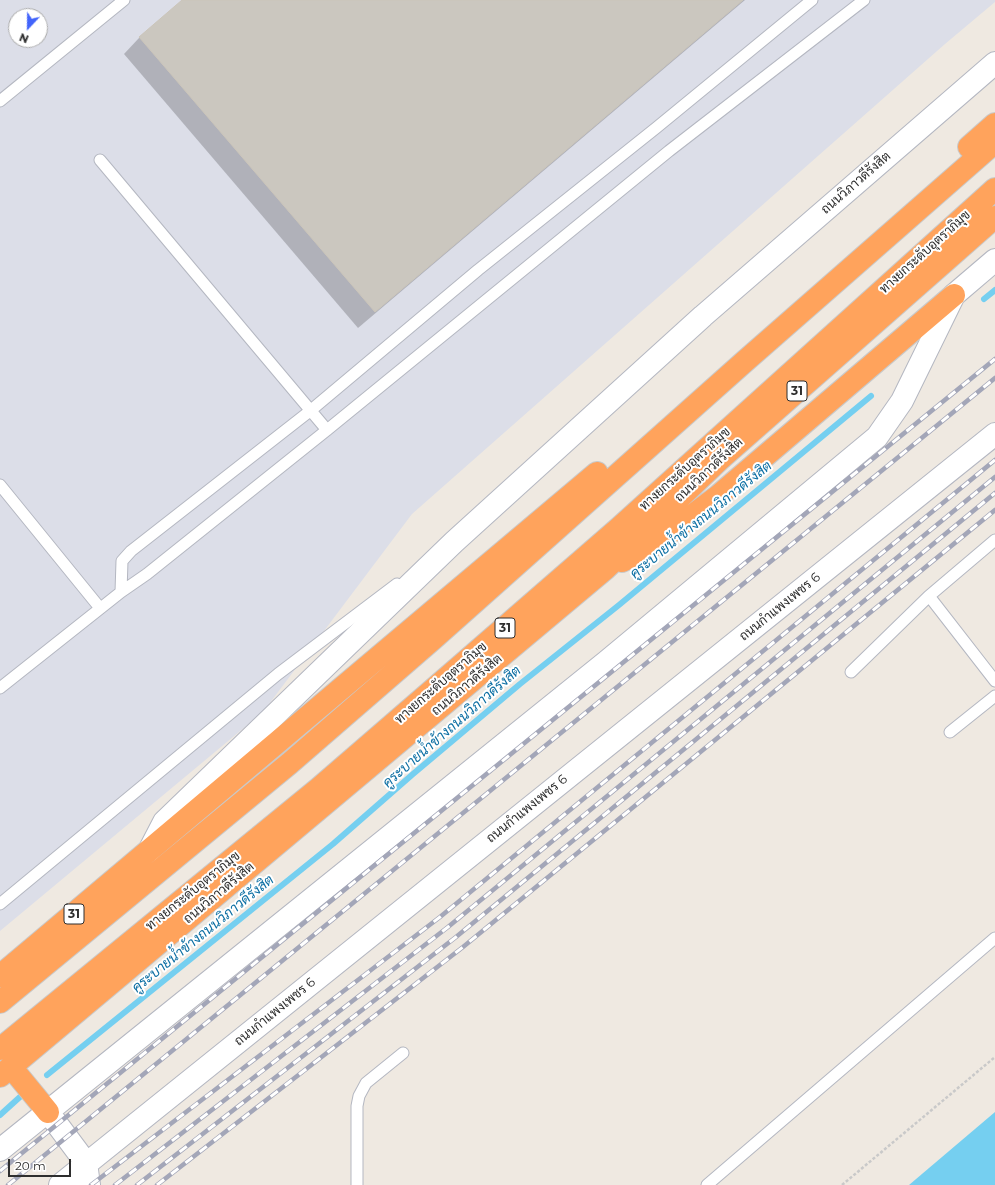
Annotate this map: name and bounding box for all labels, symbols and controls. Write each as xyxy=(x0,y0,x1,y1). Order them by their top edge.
north arrow xyxy=(8,8,48,48)
text: N xyxy=(17,30,31,46)
street label: ถนนวิภาวดีรังสิต xyxy=(818,149,894,217)
street label: ทางยกระดับอุตราภิมุข xyxy=(876,207,974,297)
road number: 31 xyxy=(787,381,807,401)
street label: ทางยกระดับอุตราภิมุข xyxy=(636,424,734,514)
street label: ถนนวิภาวดีรังสิต xyxy=(672,435,746,505)
water label: คูระบายน้ำข้างถนนวิภาวดีรังสิต xyxy=(627,458,775,582)
street label: ถนนกำแพงเพชร 6 xyxy=(736,570,824,644)
road number: 31 xyxy=(495,618,515,638)
street label: ทางยกระดับอุตราภิมุข xyxy=(392,639,490,727)
street label: ถนนวิภาวดีรังสิต xyxy=(429,651,505,719)
water label: คูระบายน้ำข้างถนนวิภาวดีรังสิต xyxy=(380,662,524,792)
street label: ถนนกำแพงเพชร 6 xyxy=(483,772,571,846)
street label: ทางยกระดับอุตราภิมุข xyxy=(143,848,243,934)
street label: ถนนวิภาวดีรังสิต xyxy=(181,859,257,927)
water label: คูระบายน้ำข้างถนนวิภาวดีรังสิต xyxy=(129,872,277,996)
road number: 31 xyxy=(64,904,84,924)
street label: ถนนกำแพงเพชร 6 xyxy=(231,975,319,1049)
scale bar xyxy=(10,1151,73,1177)
text: 20 m xyxy=(15,1158,46,1173)

